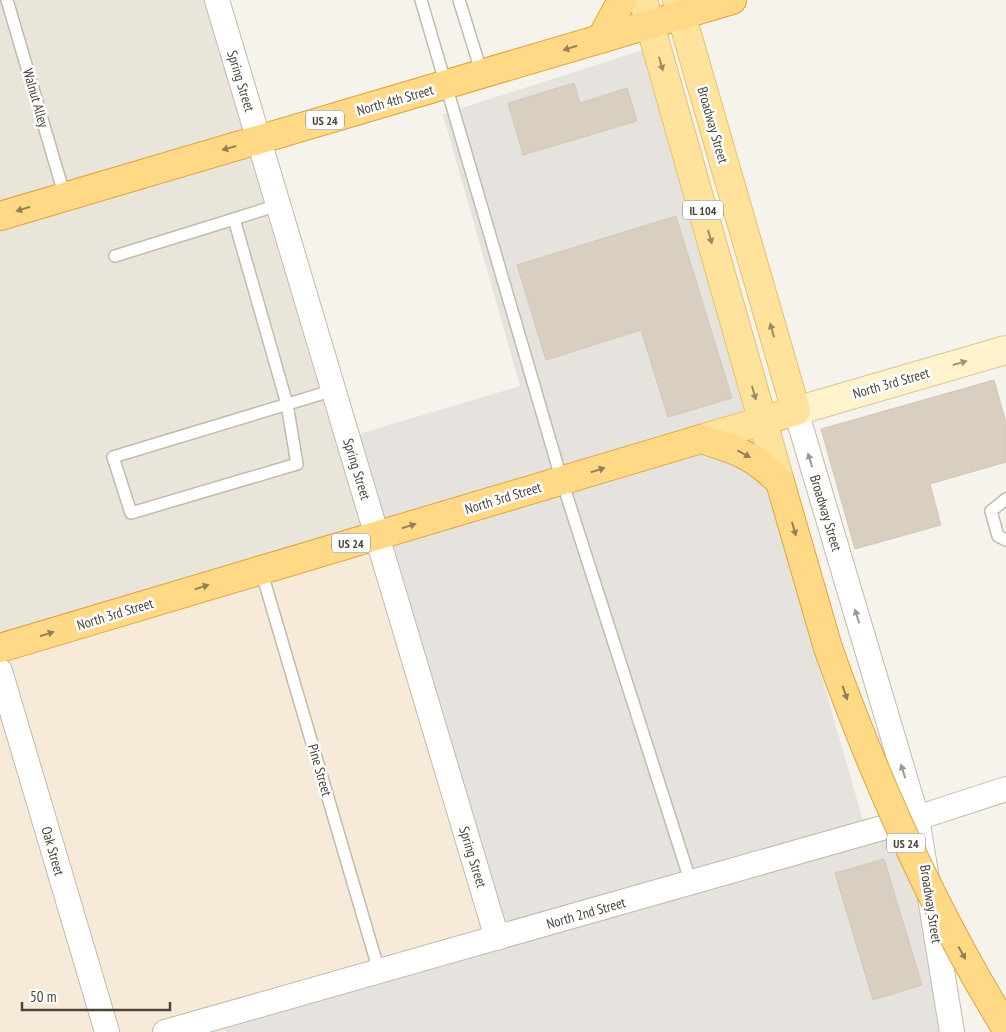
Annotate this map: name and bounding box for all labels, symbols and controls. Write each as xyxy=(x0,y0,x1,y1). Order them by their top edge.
one-way arrow xyxy=(562,45,577,53)
street label: Spring Street xyxy=(223,48,259,114)
one-way arrow xyxy=(658,56,666,71)
street label: Walnut Alley xyxy=(19,66,53,130)
street label: North 4th Street xyxy=(355,80,436,120)
street label: Broadway Street xyxy=(693,85,733,165)
road number: US 24 xyxy=(306,110,344,130)
one-way arrow xyxy=(222,145,237,153)
road number: IL 104 xyxy=(683,200,723,220)
one-way arrow xyxy=(16,206,31,214)
one-way arrow xyxy=(706,229,714,245)
one-way arrow xyxy=(768,323,776,338)
one-way arrow xyxy=(953,359,968,367)
street label: North 3rd Street xyxy=(851,363,932,403)
one-way arrow xyxy=(750,386,758,401)
street label: Spring Street xyxy=(339,436,375,502)
one-way arrow xyxy=(737,450,752,458)
one-way arrow xyxy=(806,452,814,467)
one-way arrow xyxy=(590,465,605,473)
street label: Broadway Street xyxy=(806,473,846,553)
street label: North 3rd Street xyxy=(463,478,543,518)
one-way arrow xyxy=(401,522,416,530)
one-way arrow xyxy=(790,522,798,537)
road number: US 24 xyxy=(332,534,370,552)
one-way arrow xyxy=(195,583,210,591)
street label: North 3rd Street xyxy=(75,594,155,634)
one-way arrow xyxy=(852,608,860,623)
one-way arrow xyxy=(39,629,54,637)
one-way arrow xyxy=(841,686,849,701)
street label: Pine Street xyxy=(304,742,336,798)
one-way arrow xyxy=(899,764,907,779)
street label: Oak Street xyxy=(37,824,69,878)
street label: Spring Street xyxy=(455,824,491,890)
road number: US 24 xyxy=(887,834,925,852)
street label: Broadway Street xyxy=(916,864,946,944)
street label: North 2nd Street xyxy=(544,893,628,933)
one-way arrow xyxy=(958,945,966,960)
scale bar xyxy=(22,980,170,1012)
text: 50 m xyxy=(30,987,56,1006)

